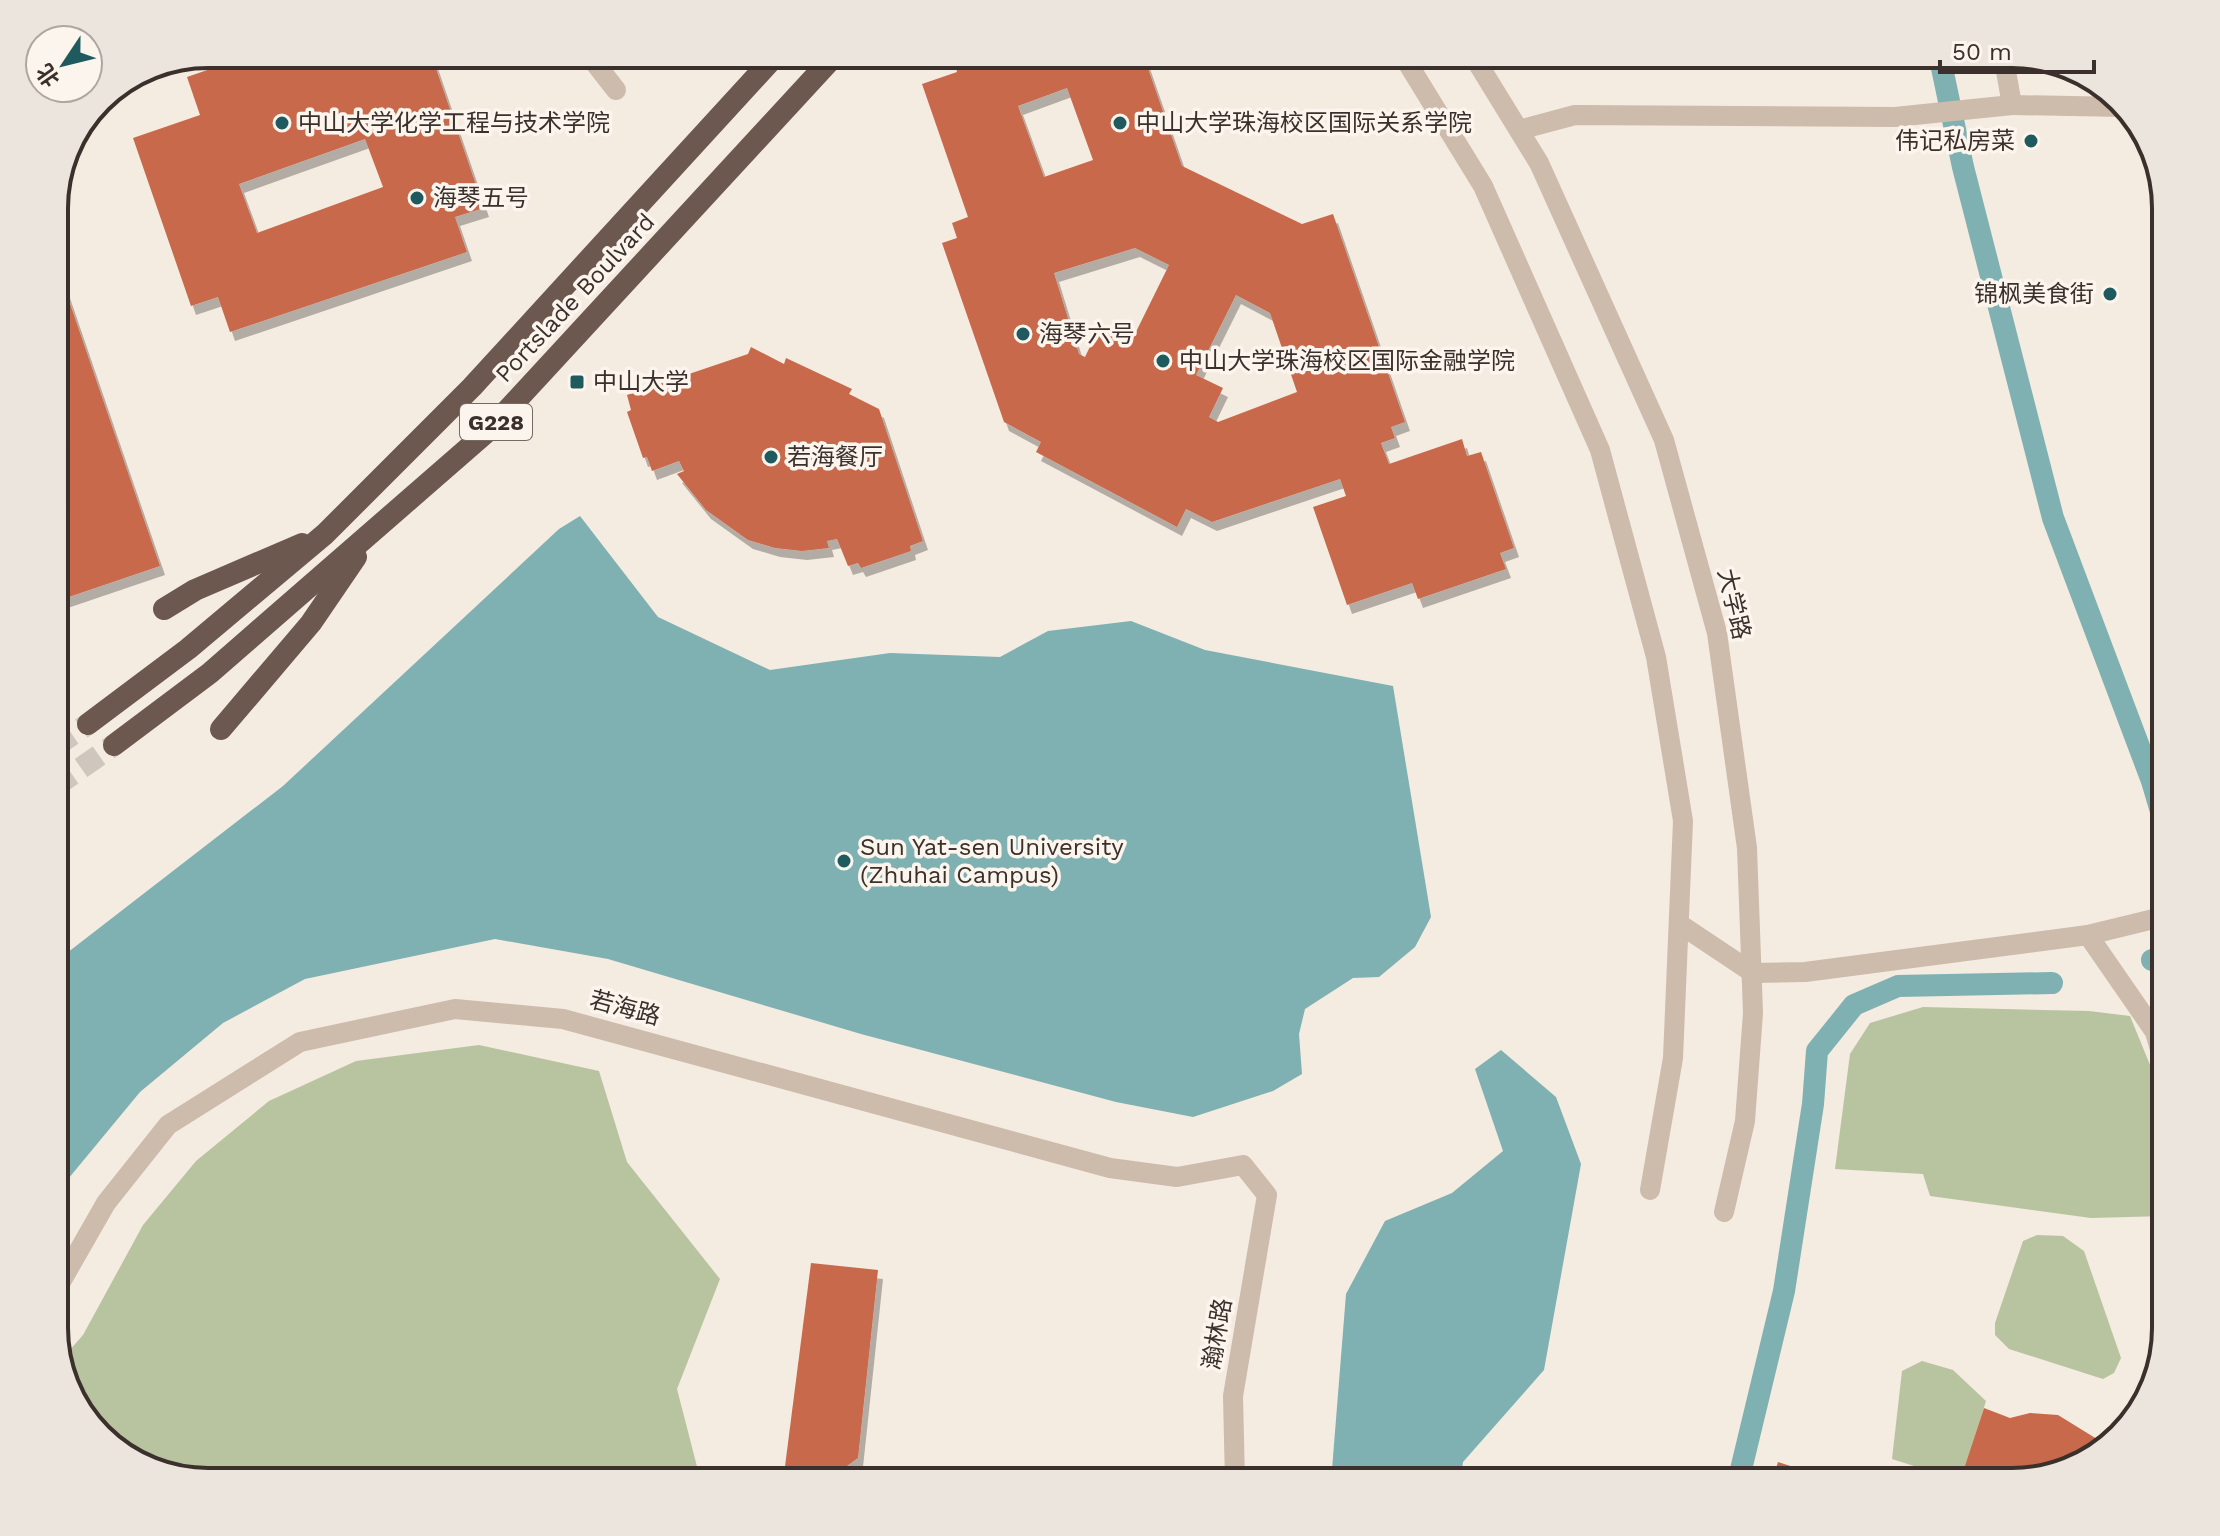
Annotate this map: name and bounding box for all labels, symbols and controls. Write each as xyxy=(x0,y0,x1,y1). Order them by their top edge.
north arrow xyxy=(24,24,104,104)
scale bar xyxy=(1940,24,2094,74)
text: 50 m xyxy=(1952,38,2012,66)
text: 北 xyxy=(31,59,65,91)
place label: 中山大学化学工程与技术学院 xyxy=(298,109,610,137)
place label: 中山大学珠海校区国际关系学院 xyxy=(1136,109,1472,137)
marker: 中山大学化学工程与技术学院 xyxy=(273,114,291,132)
marker: 中山大学珠海校区国际关系学院 xyxy=(1111,114,1129,132)
place label: 伟记私房菜 xyxy=(1895,127,2015,155)
marker: 伟记私房菜 xyxy=(2022,132,2040,150)
place label: 海琴五号 xyxy=(433,184,529,212)
marker: 海琴五号 xyxy=(408,189,426,207)
street label: Portslade Boulvard xyxy=(490,208,660,388)
place label: 锦枫美食街 xyxy=(1974,280,2094,308)
marker: 锦枫美食街 xyxy=(2101,285,2119,303)
place label: 海琴六号 xyxy=(1039,320,1135,348)
marker: 海琴六号 xyxy=(1014,325,1032,343)
place label: 中山大学珠海校区国际金融学院 xyxy=(1179,347,1515,375)
marker: 中山大学珠海校区国际金融学院 xyxy=(1154,352,1172,370)
place label: 中山大学 xyxy=(593,368,689,396)
marker: 中山大学 xyxy=(568,373,586,391)
road number: G228 xyxy=(460,404,532,440)
place label: 若海餐厅 xyxy=(787,443,883,471)
marker: 若海餐厅 xyxy=(762,448,780,466)
street label: 大学路 xyxy=(1712,566,1756,642)
place label: Sun Yat-sen University (Zhuhai Campus) xyxy=(860,833,1124,889)
marker: Sun Yat-sen University (Zhuhai Campus) xyxy=(835,852,853,870)
street label: 若海路 xyxy=(587,985,663,1031)
street label: 瀚林路 xyxy=(1197,1296,1237,1372)

